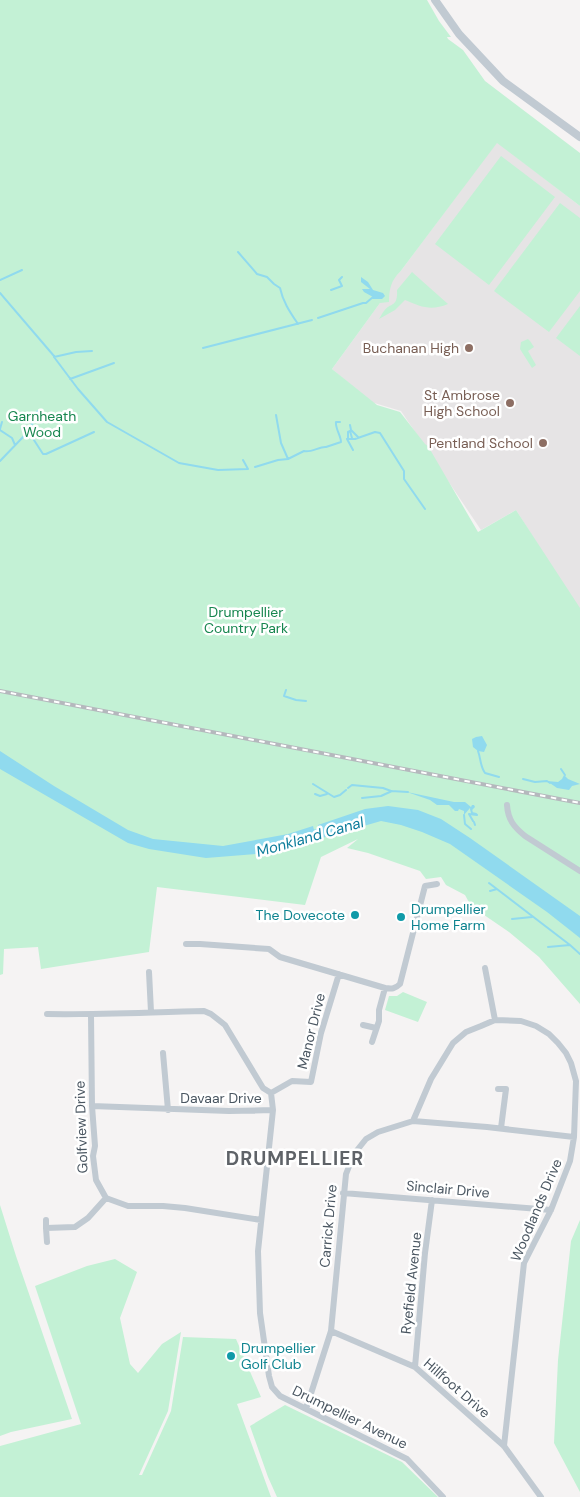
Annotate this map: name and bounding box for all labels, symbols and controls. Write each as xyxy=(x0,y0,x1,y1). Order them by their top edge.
place label: Buchanan High xyxy=(363,339,459,357)
marker: Buchanan High xyxy=(463,342,475,354)
place label: St Ambrose High School xyxy=(424,386,500,420)
marker: St Ambrose High School xyxy=(504,397,516,409)
park label: Garnheath Wood xyxy=(8,407,76,441)
place label: Pentland School xyxy=(429,434,533,452)
marker: Pentland School xyxy=(537,437,549,449)
park label: Drumpellier Country Park xyxy=(204,603,288,637)
water label: Monkland Canal xyxy=(254,812,367,862)
place label: Drumpellier Home Farm xyxy=(411,900,486,934)
place label: The Dovecote xyxy=(256,906,345,924)
marker: The Dovecote xyxy=(349,909,361,921)
marker: Drumpellier Home Farm xyxy=(395,911,407,923)
street label: Manor Drive xyxy=(293,991,329,1071)
street label: Golfview Drive xyxy=(70,1080,92,1174)
street label: Davaar Drive xyxy=(180,1089,262,1107)
district label: DRUMPELLIER xyxy=(226,1146,364,1171)
street label: Woodlands Drive xyxy=(506,1156,566,1264)
street label: Sinclair Drive xyxy=(406,1176,491,1202)
street label: Carrick Drive xyxy=(315,1184,341,1268)
street label: Ryefield Avenue xyxy=(397,1231,425,1335)
place label: Drumpellier Golf Club xyxy=(241,1339,316,1373)
marker: Drumpellier Golf Club xyxy=(225,1350,237,1362)
street label: Hillfoot Drive xyxy=(420,1354,494,1422)
street label: Drumpellier Avenue xyxy=(289,1381,411,1453)

